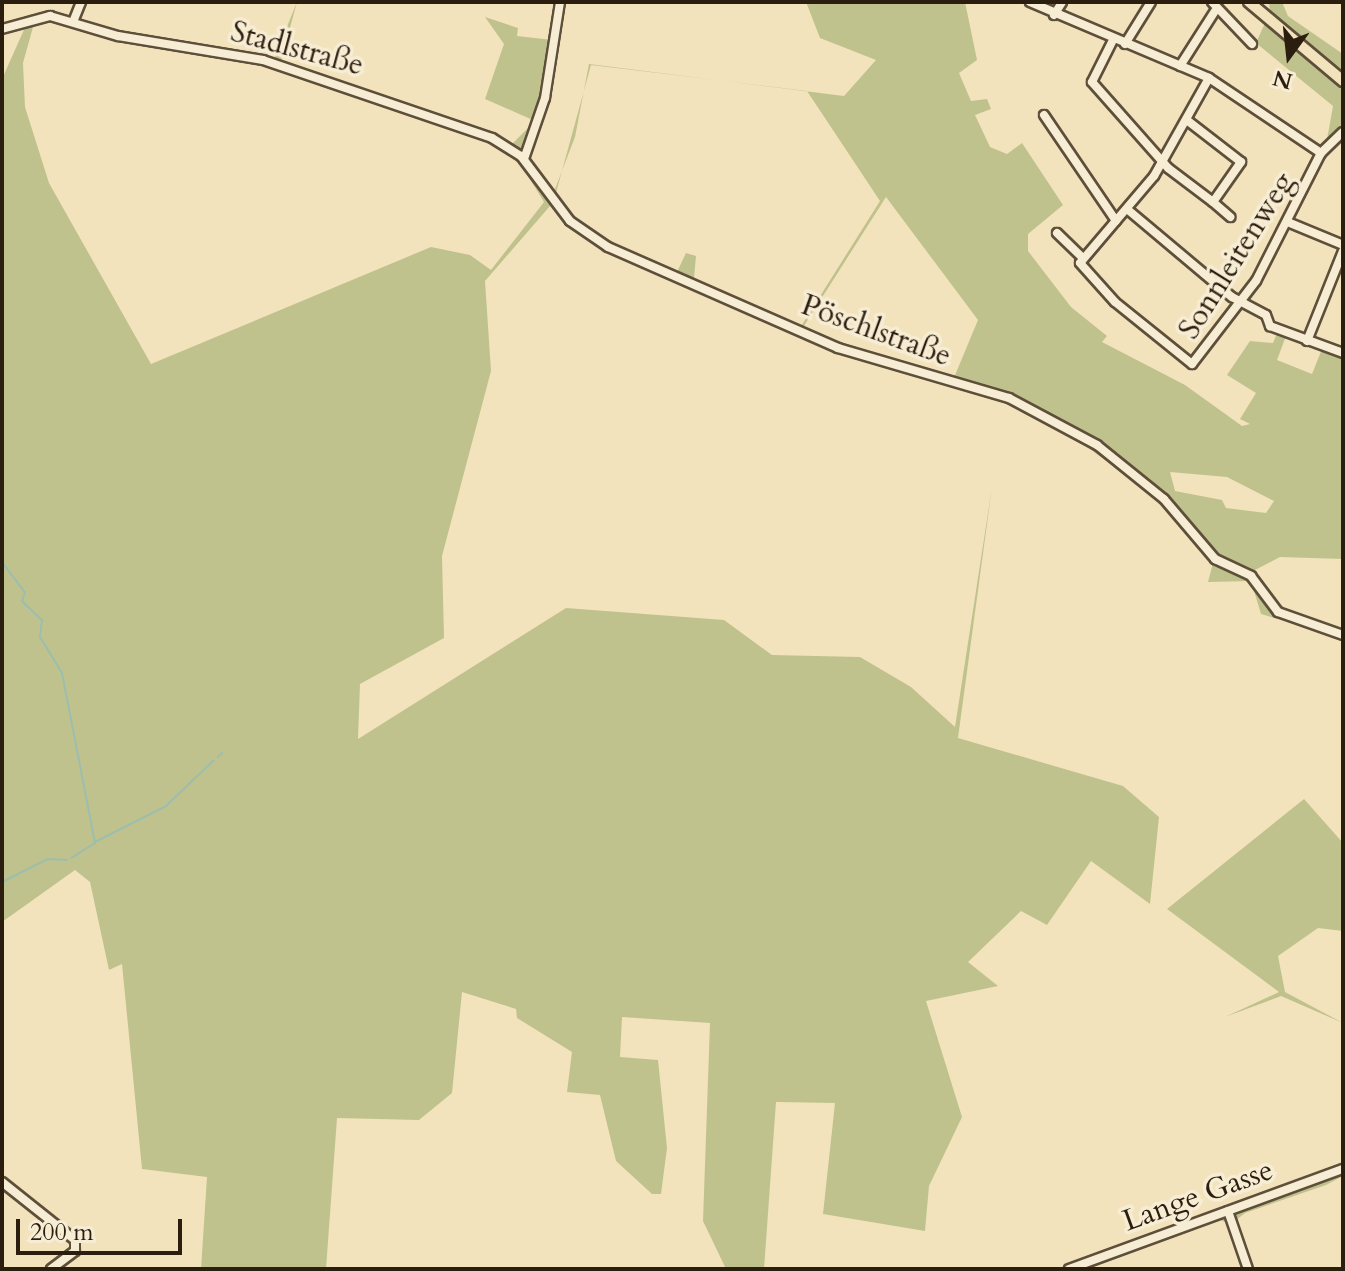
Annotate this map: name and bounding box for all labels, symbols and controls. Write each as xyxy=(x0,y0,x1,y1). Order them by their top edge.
street label: Stadlstraße xyxy=(227,14,367,84)
north arrow xyxy=(1249,16,1329,96)
text: N xyxy=(1270,62,1296,96)
street label: Sonnleitenweg xyxy=(1171,166,1303,346)
street label: Pöschlstraße xyxy=(796,287,956,375)
street label: Lange Gasse xyxy=(1118,1152,1278,1240)
scale bar xyxy=(20,1203,186,1253)
text: 200 m xyxy=(30,1216,94,1249)

